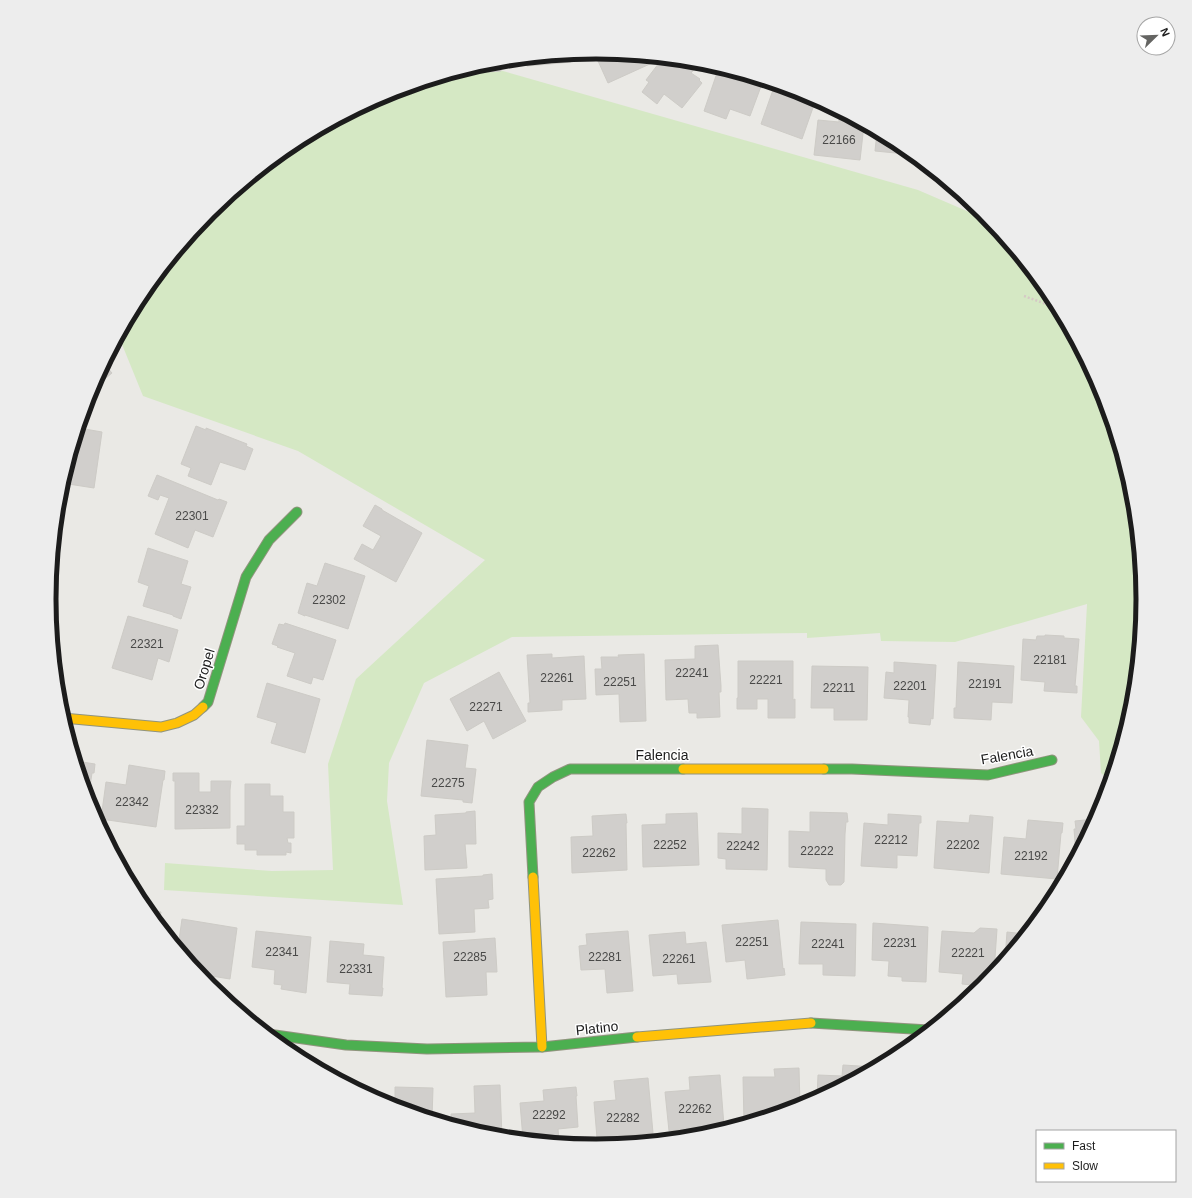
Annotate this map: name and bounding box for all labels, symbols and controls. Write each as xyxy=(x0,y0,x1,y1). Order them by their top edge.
north arrow xyxy=(1136,16,1176,56)
text: N xyxy=(1158,26,1172,38)
house number: 22166 xyxy=(822,133,856,147)
house number: 22301 xyxy=(175,509,209,523)
house number: 22302 xyxy=(312,593,346,607)
house number: 22321 xyxy=(130,637,164,651)
street label: Oropel xyxy=(190,647,218,691)
house number: 22181 xyxy=(1033,653,1067,667)
house number: 22241 xyxy=(675,666,709,680)
house number: 22261 xyxy=(540,671,574,685)
house number: 22221 xyxy=(749,673,783,687)
house number: 22251 xyxy=(603,675,637,689)
house number: 22191 xyxy=(968,677,1002,691)
house number: 22201 xyxy=(893,679,927,693)
house number: 22211 xyxy=(823,681,856,695)
house number: 22271 xyxy=(469,700,503,714)
street label: Falencia xyxy=(980,742,1035,767)
street label: Falencia xyxy=(636,747,689,763)
house number: 22275 xyxy=(431,776,465,790)
house number: 22342 xyxy=(115,795,149,809)
house number: 22332 xyxy=(185,803,219,817)
house number: 22212 xyxy=(874,833,908,847)
house number: 22252 xyxy=(653,838,687,852)
house number: 22202 xyxy=(946,838,980,852)
house number: 22242 xyxy=(726,839,760,853)
house number: 22222 xyxy=(800,844,834,858)
house number: 22262 xyxy=(582,846,616,860)
house number: 22192 xyxy=(1014,849,1048,863)
house number: 22251 xyxy=(735,935,769,949)
house number: 22231 xyxy=(883,936,917,950)
house number: 22241 xyxy=(811,937,845,951)
house number: 22341 xyxy=(265,945,299,959)
house number: 22221 xyxy=(951,946,985,960)
house number: 22285 xyxy=(453,950,487,964)
house number: 22281 xyxy=(588,950,622,964)
house number: 22261 xyxy=(662,952,696,966)
house number: 22331 xyxy=(339,962,373,976)
street label: Platino xyxy=(575,1018,619,1038)
house number: 22262 xyxy=(678,1102,712,1116)
house number: 22292 xyxy=(532,1108,566,1122)
house number: 22282 xyxy=(606,1111,640,1125)
legend xyxy=(1036,1130,1176,1182)
text: Fast xyxy=(1072,1139,1096,1153)
text: Slow xyxy=(1072,1159,1098,1173)

